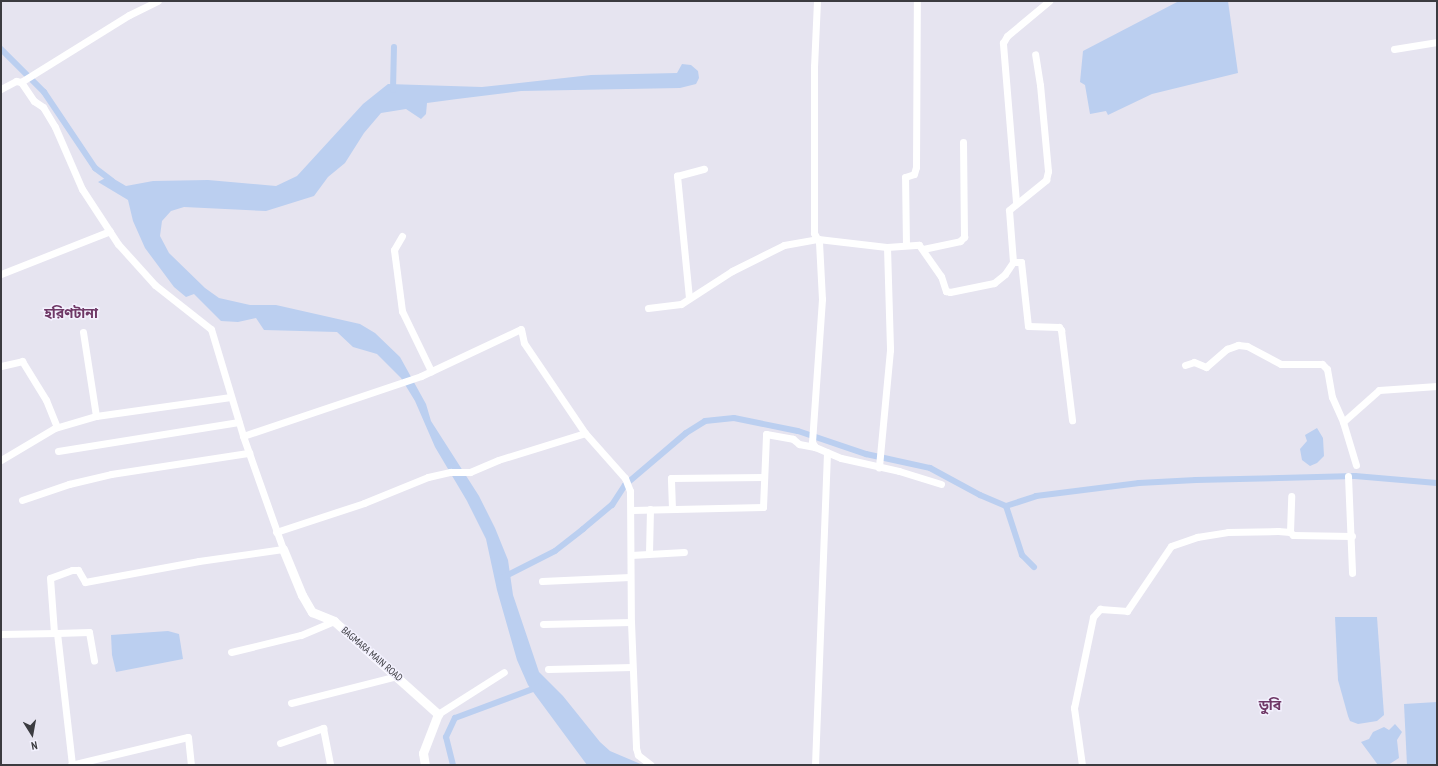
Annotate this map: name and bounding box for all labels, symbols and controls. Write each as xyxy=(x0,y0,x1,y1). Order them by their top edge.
district label: হরিণটানা xyxy=(44,305,98,321)
street label: BAGMARA MAIN ROAD xyxy=(339,624,405,684)
district label: ডুবি xyxy=(1259,697,1281,713)
north arrow xyxy=(12,714,52,754)
text: N xyxy=(30,738,39,753)

